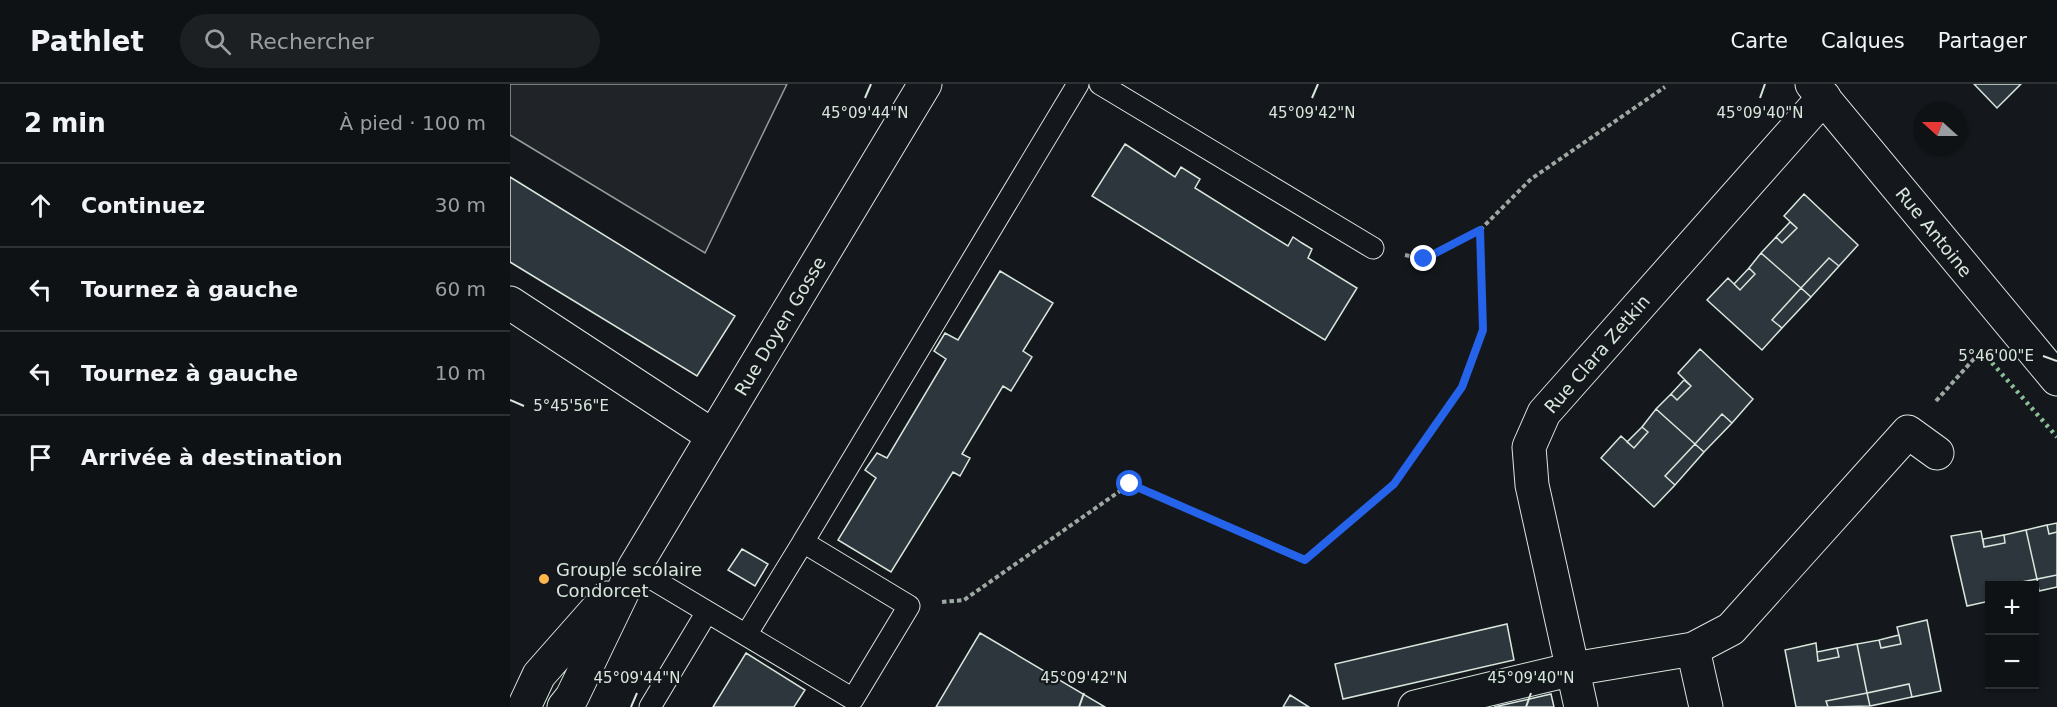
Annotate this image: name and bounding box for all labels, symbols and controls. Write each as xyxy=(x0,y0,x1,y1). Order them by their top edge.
search box xyxy=(180,14,600,68)
text: Pathlet xyxy=(30,25,144,58)
icon: search xyxy=(201,25,234,58)
text: Rechercher xyxy=(249,29,374,54)
text: Carte xyxy=(1731,29,1788,53)
text: Calques xyxy=(1821,29,1905,53)
text: Partager xyxy=(1938,29,2027,53)
north arrow xyxy=(1913,102,1967,156)
text: 45°09'44"N xyxy=(821,104,909,122)
text: 45°09'42"N xyxy=(1268,104,1356,122)
text: 45°09'40"N xyxy=(1716,104,1804,122)
text: 2 min xyxy=(24,108,106,138)
text: À pied · 100 m xyxy=(340,111,486,135)
street label: Rue Antoine xyxy=(1891,183,1977,281)
icon: ahead xyxy=(24,189,57,222)
text: Continuez xyxy=(81,193,205,218)
text: 30 m xyxy=(435,193,486,217)
route end xyxy=(1410,245,1436,271)
street label: Rue Doyen Gosse xyxy=(730,253,830,399)
icon: left xyxy=(24,273,57,306)
text: Tournez à gauche xyxy=(81,277,298,302)
text: 60 m xyxy=(435,277,486,301)
street label: Rue Clara Zetkin xyxy=(1540,291,1654,417)
text: 5°46'00"E xyxy=(1958,347,2034,365)
icon: left xyxy=(24,357,57,390)
text: Tournez à gauche xyxy=(81,361,298,386)
text: 10 m xyxy=(435,361,486,385)
text: 5°45'56"E xyxy=(533,397,609,415)
icon: arrive xyxy=(24,441,57,474)
text: Arrivée à destination xyxy=(81,445,343,470)
route start xyxy=(1116,470,1142,496)
place label: Grouple scolaire Condorcet xyxy=(556,559,702,601)
marker: Grouple scolaire Condorcet xyxy=(537,572,551,586)
map controls xyxy=(1985,581,2039,689)
button: + xyxy=(1985,581,2039,635)
button: − xyxy=(1985,635,2039,689)
text: 45°09'44"N xyxy=(593,669,681,687)
text: 45°09'42"N xyxy=(1040,669,1128,687)
text: 45°09'40"N xyxy=(1487,669,1575,687)

